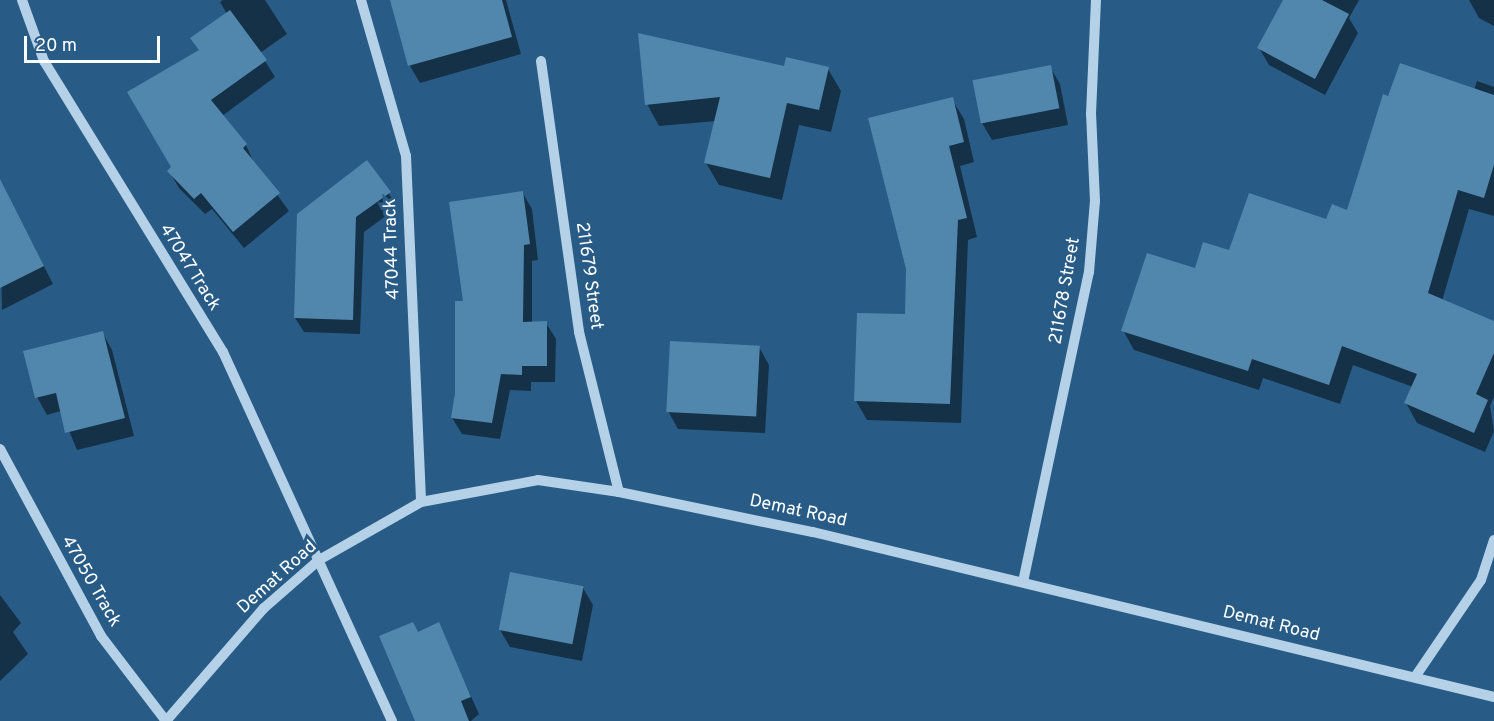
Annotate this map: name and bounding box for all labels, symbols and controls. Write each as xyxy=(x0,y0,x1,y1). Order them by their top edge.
scale bar xyxy=(27,24,164,62)
text: 20 m xyxy=(35,35,77,58)
street label: 47044 Track xyxy=(380,198,406,300)
street label: 47047 Track xyxy=(153,220,225,316)
street label: 211679 Street xyxy=(570,221,606,331)
street label: 211678 Street xyxy=(1046,236,1086,346)
street label: Demat Road xyxy=(747,491,849,533)
street label: 47050 Track xyxy=(55,532,125,632)
street label: Demat Road xyxy=(234,537,322,619)
street label: Demat Road xyxy=(1220,603,1322,647)

